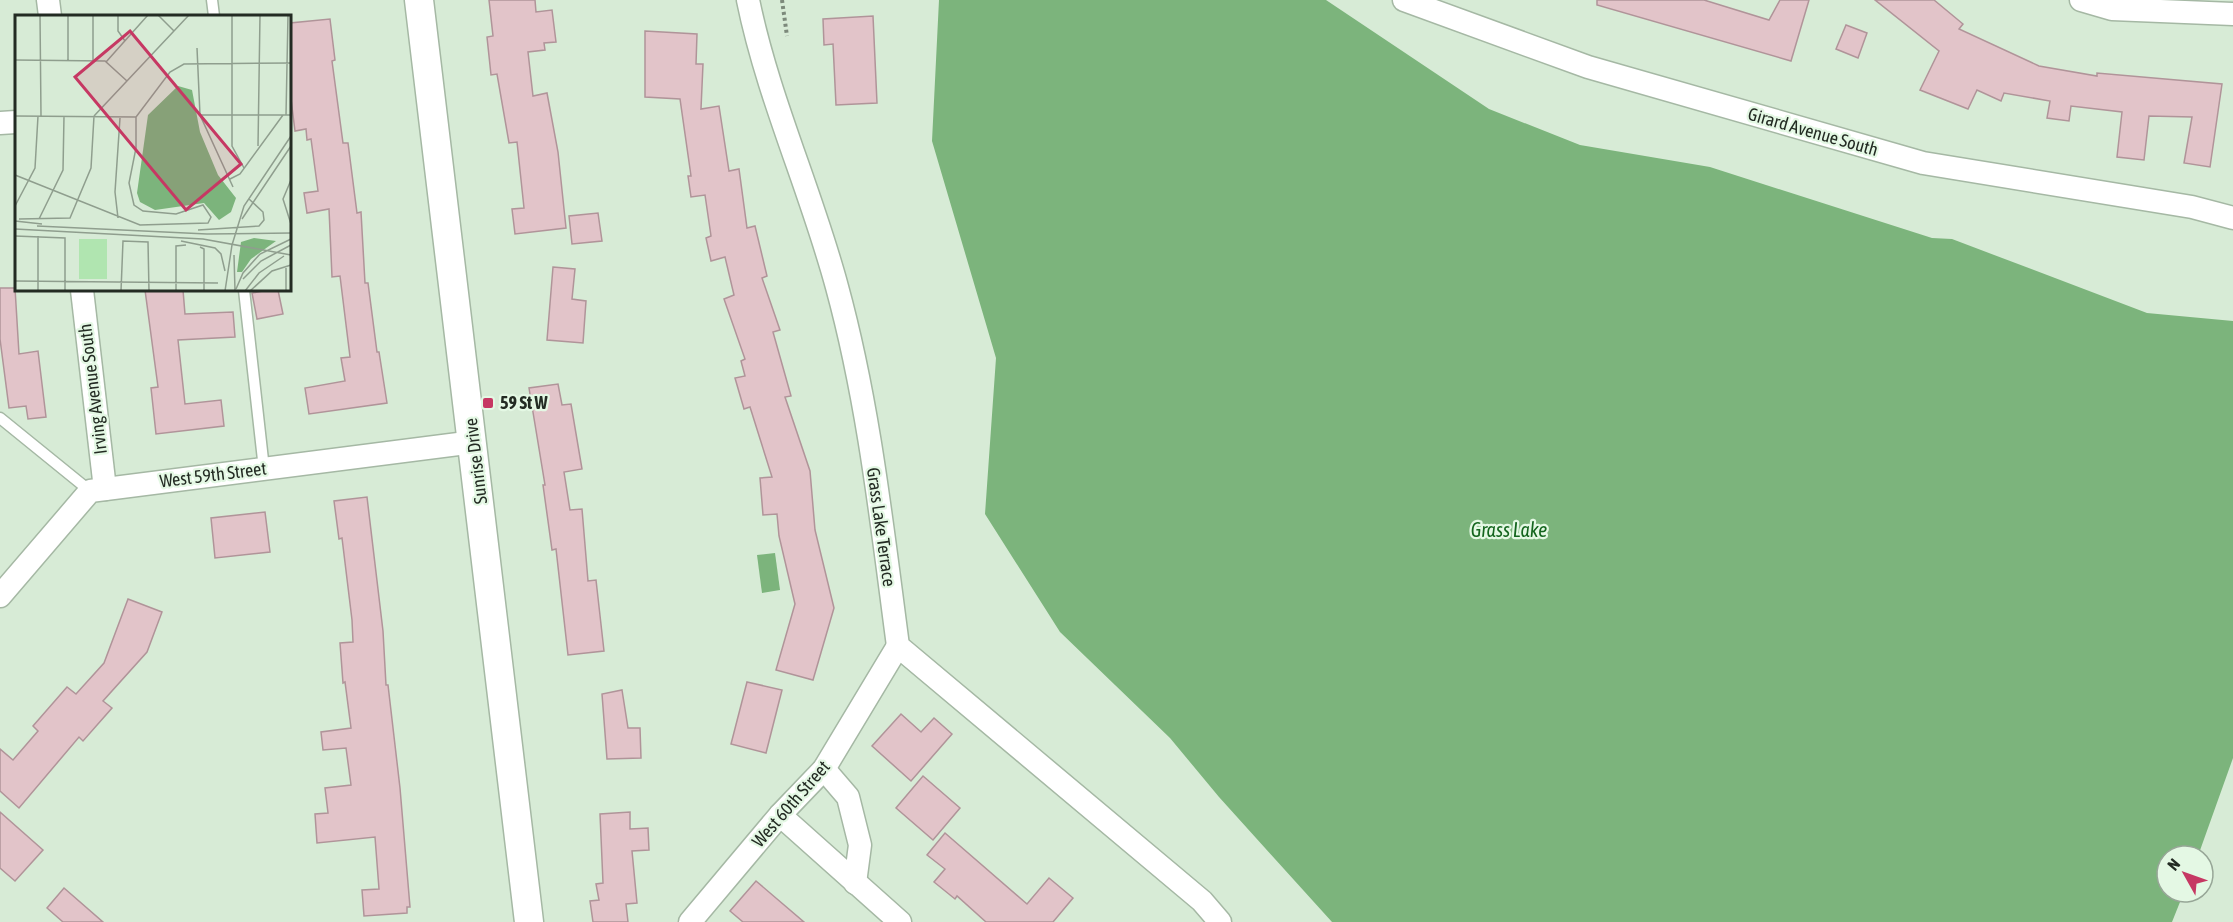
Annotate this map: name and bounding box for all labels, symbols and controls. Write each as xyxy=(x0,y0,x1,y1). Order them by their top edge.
inset map xyxy=(15,15,291,291)
street label: Girard Avenue South xyxy=(1746,103,1881,160)
street label: Irving Avenue South xyxy=(74,323,111,456)
place label: 59 St W xyxy=(500,392,549,413)
marker: 59 St W xyxy=(481,396,495,410)
street label: Sunrise Drive xyxy=(460,417,491,505)
street label: West 59th Street xyxy=(158,458,268,491)
street label: Grass Lake Terrace xyxy=(863,466,900,588)
water label: Grass Lake xyxy=(1471,518,1547,541)
street label: West 60th Street xyxy=(747,756,834,851)
north arrow xyxy=(2155,844,2215,904)
text: N xyxy=(2164,855,2183,874)

